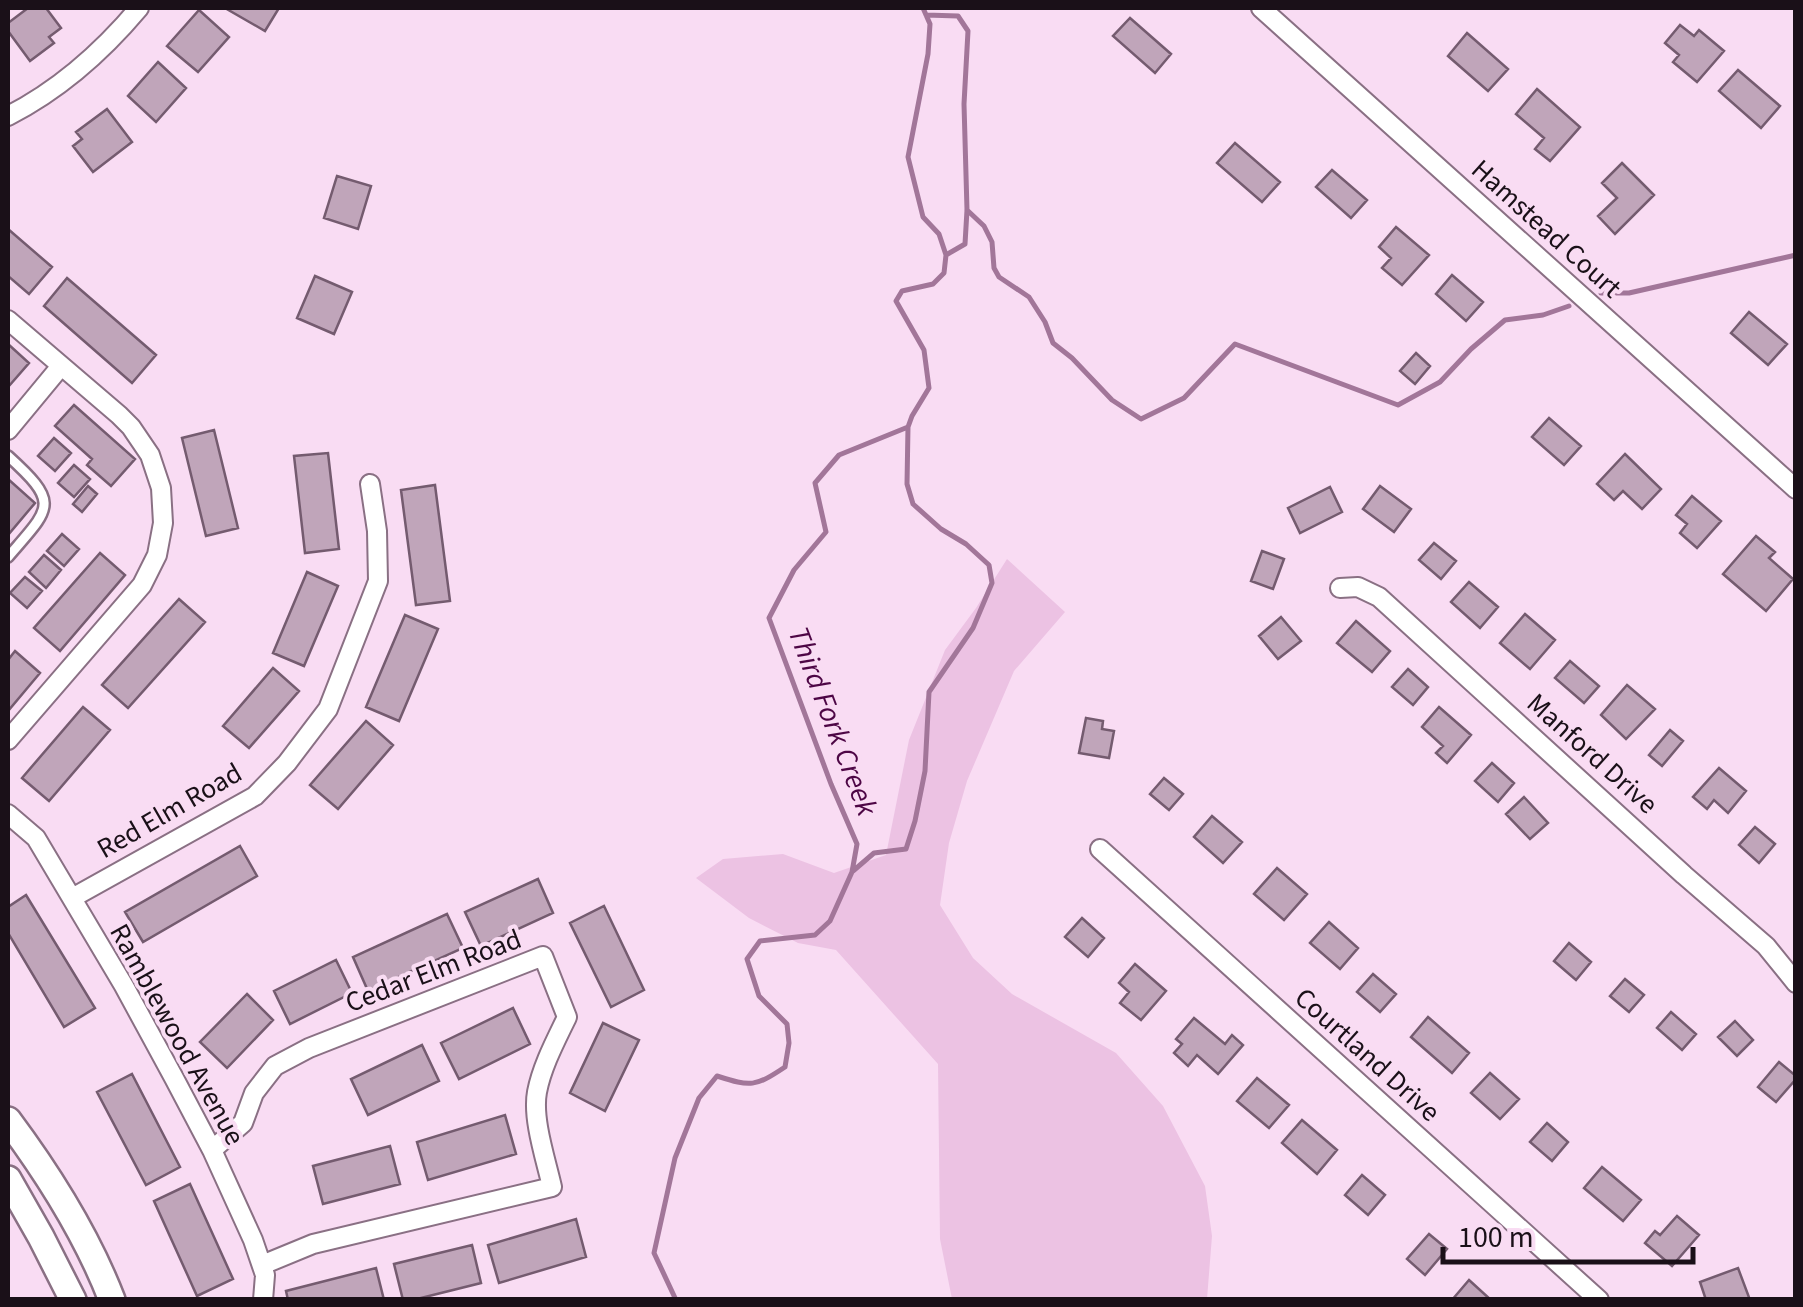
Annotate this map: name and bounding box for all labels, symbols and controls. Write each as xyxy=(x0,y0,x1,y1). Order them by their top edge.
street label: Hamstead Court xyxy=(1462,150,1631,308)
water label: Third Fork Creek xyxy=(777,620,889,823)
street label: Manford Drive xyxy=(1518,684,1667,824)
street label: Red Elm Road xyxy=(90,753,249,869)
street label: Ramblewood Avenue xyxy=(100,916,255,1152)
street label: Cedar Elm Road xyxy=(340,919,527,1023)
street label: Courtland Drive xyxy=(1286,978,1449,1131)
scale bar xyxy=(1443,1202,1693,1264)
text: 100 m xyxy=(1458,1216,1534,1259)

